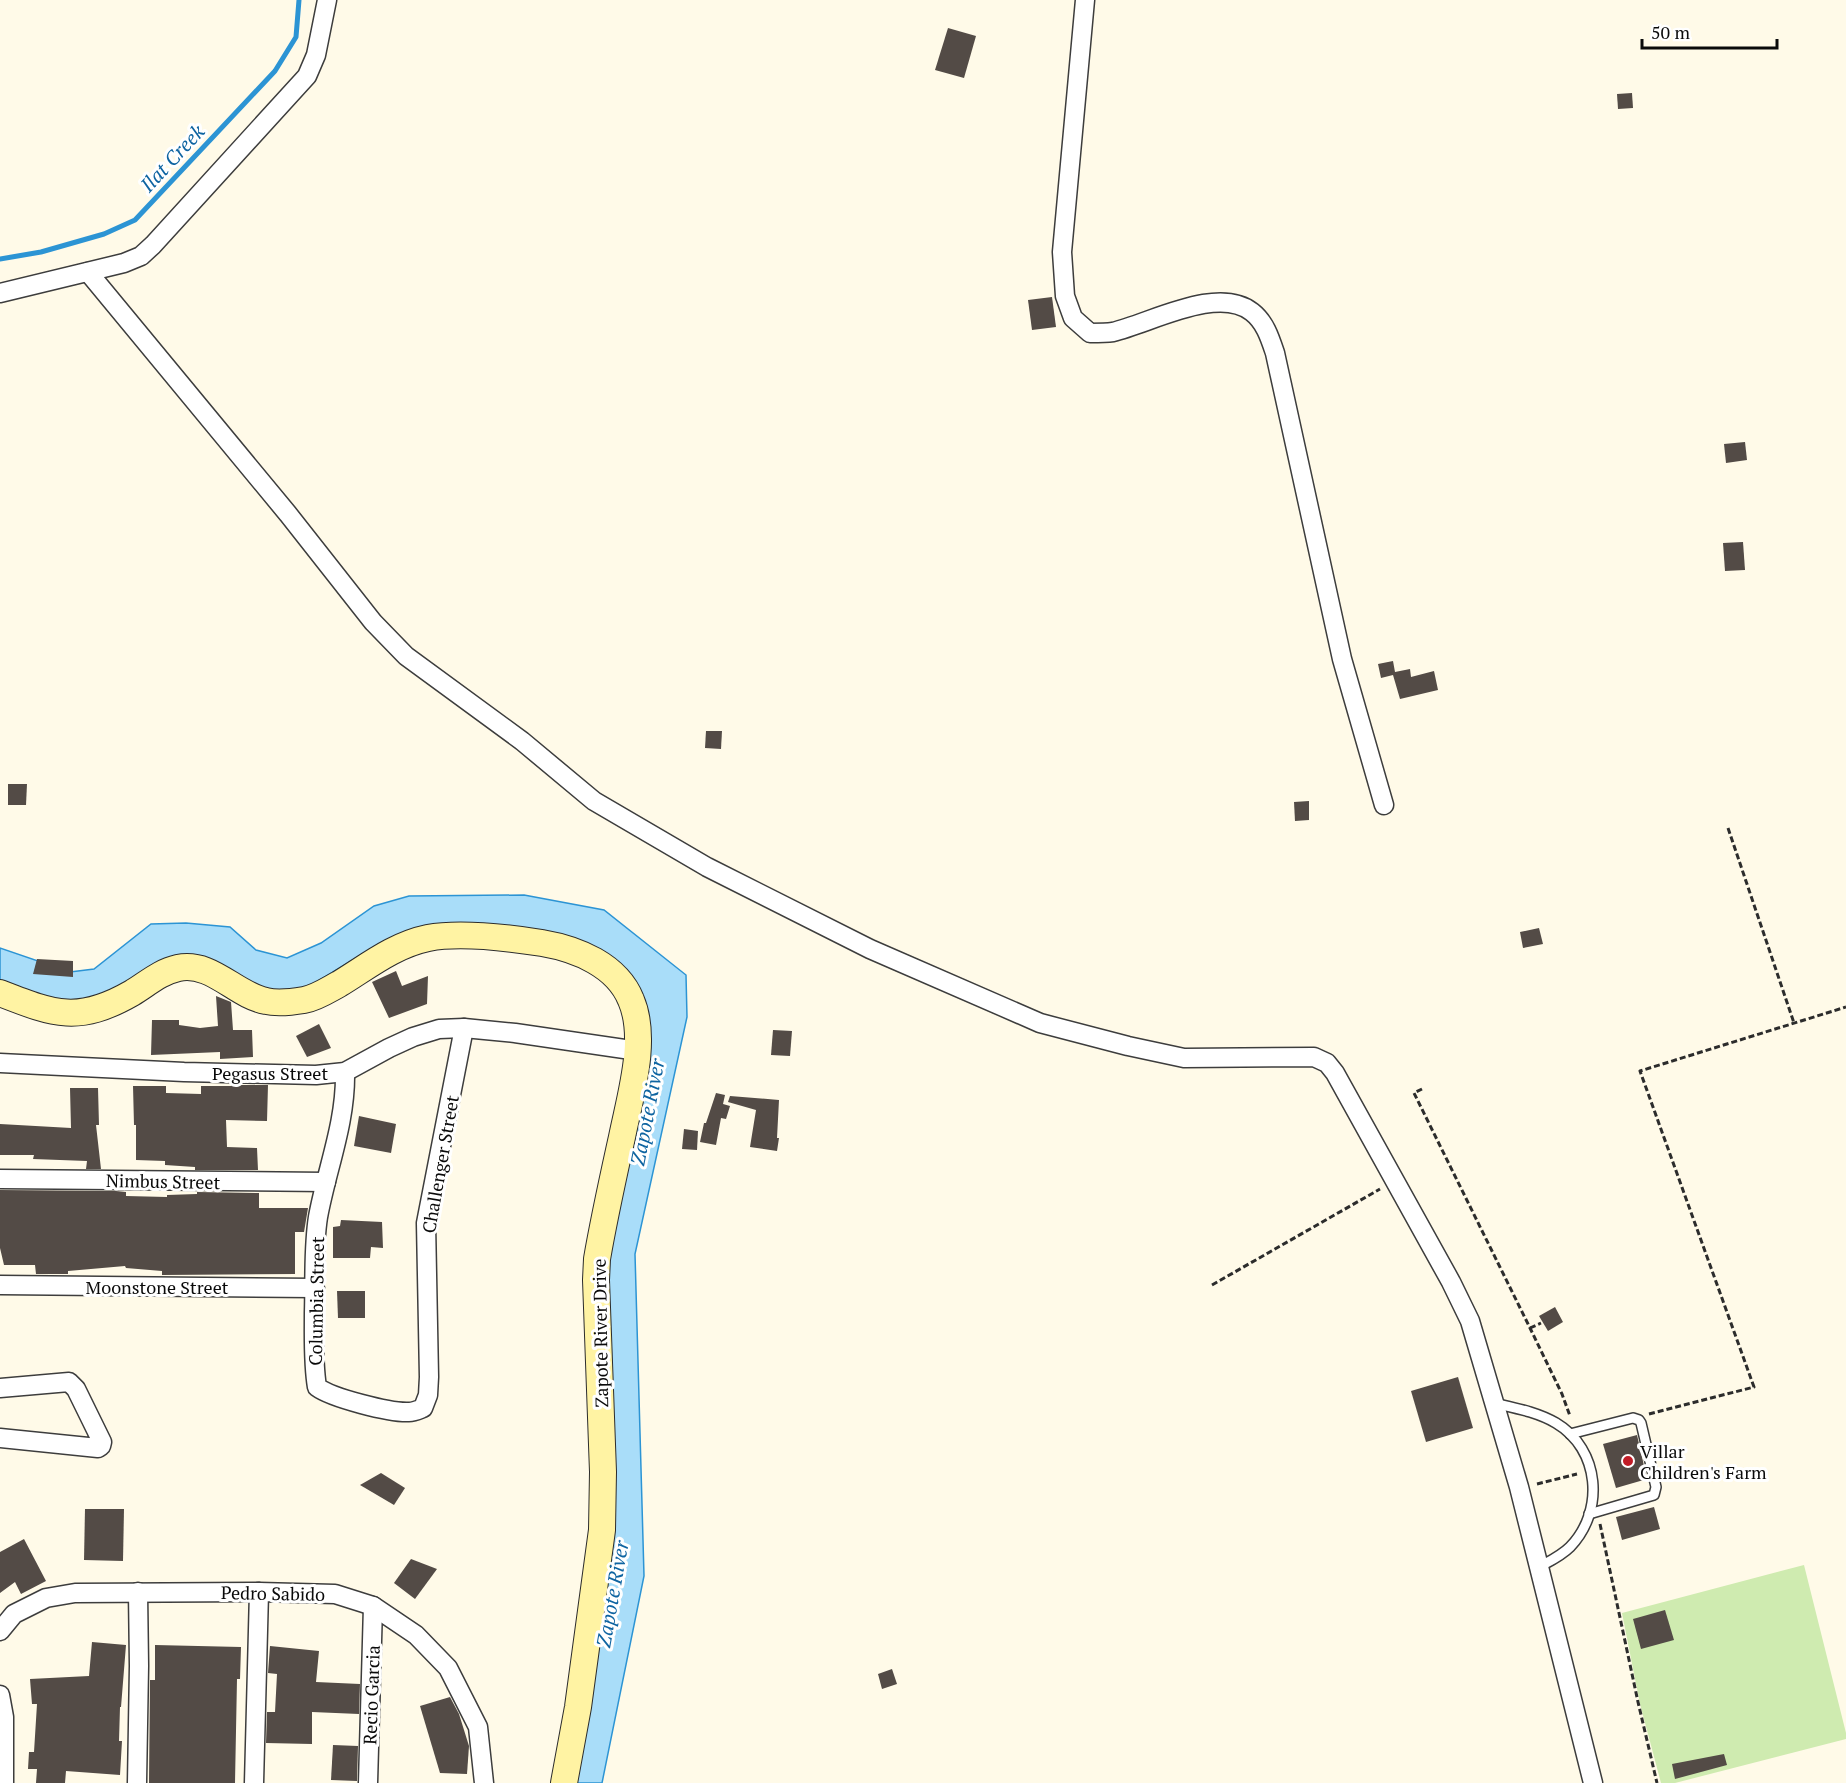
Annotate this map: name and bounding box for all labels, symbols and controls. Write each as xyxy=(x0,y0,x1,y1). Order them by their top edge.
scale bar xyxy=(1642,12,1777,50)
text: 50 m xyxy=(1651,20,1691,44)
water label: Ilat Creek xyxy=(133,118,210,198)
water label: Zapote River xyxy=(623,1055,671,1168)
street label: Pegasus Street xyxy=(212,1061,328,1085)
street label: Challenger Street xyxy=(416,1093,464,1235)
street label: Nimbus Street xyxy=(106,1168,221,1194)
street label: Columbia Street xyxy=(303,1236,329,1366)
street label: Zapote River Drive xyxy=(587,1258,613,1408)
street label: Moonstone Street xyxy=(86,1275,229,1299)
place label: Villar Children's Farm xyxy=(1640,1439,1767,1484)
marker: Villar Children's Farm xyxy=(1621,1454,1635,1468)
water label: Zapote River xyxy=(589,1537,635,1650)
street label: Pedro Sabido xyxy=(221,1580,325,1606)
street label: Recio Garcia xyxy=(357,1645,385,1745)

